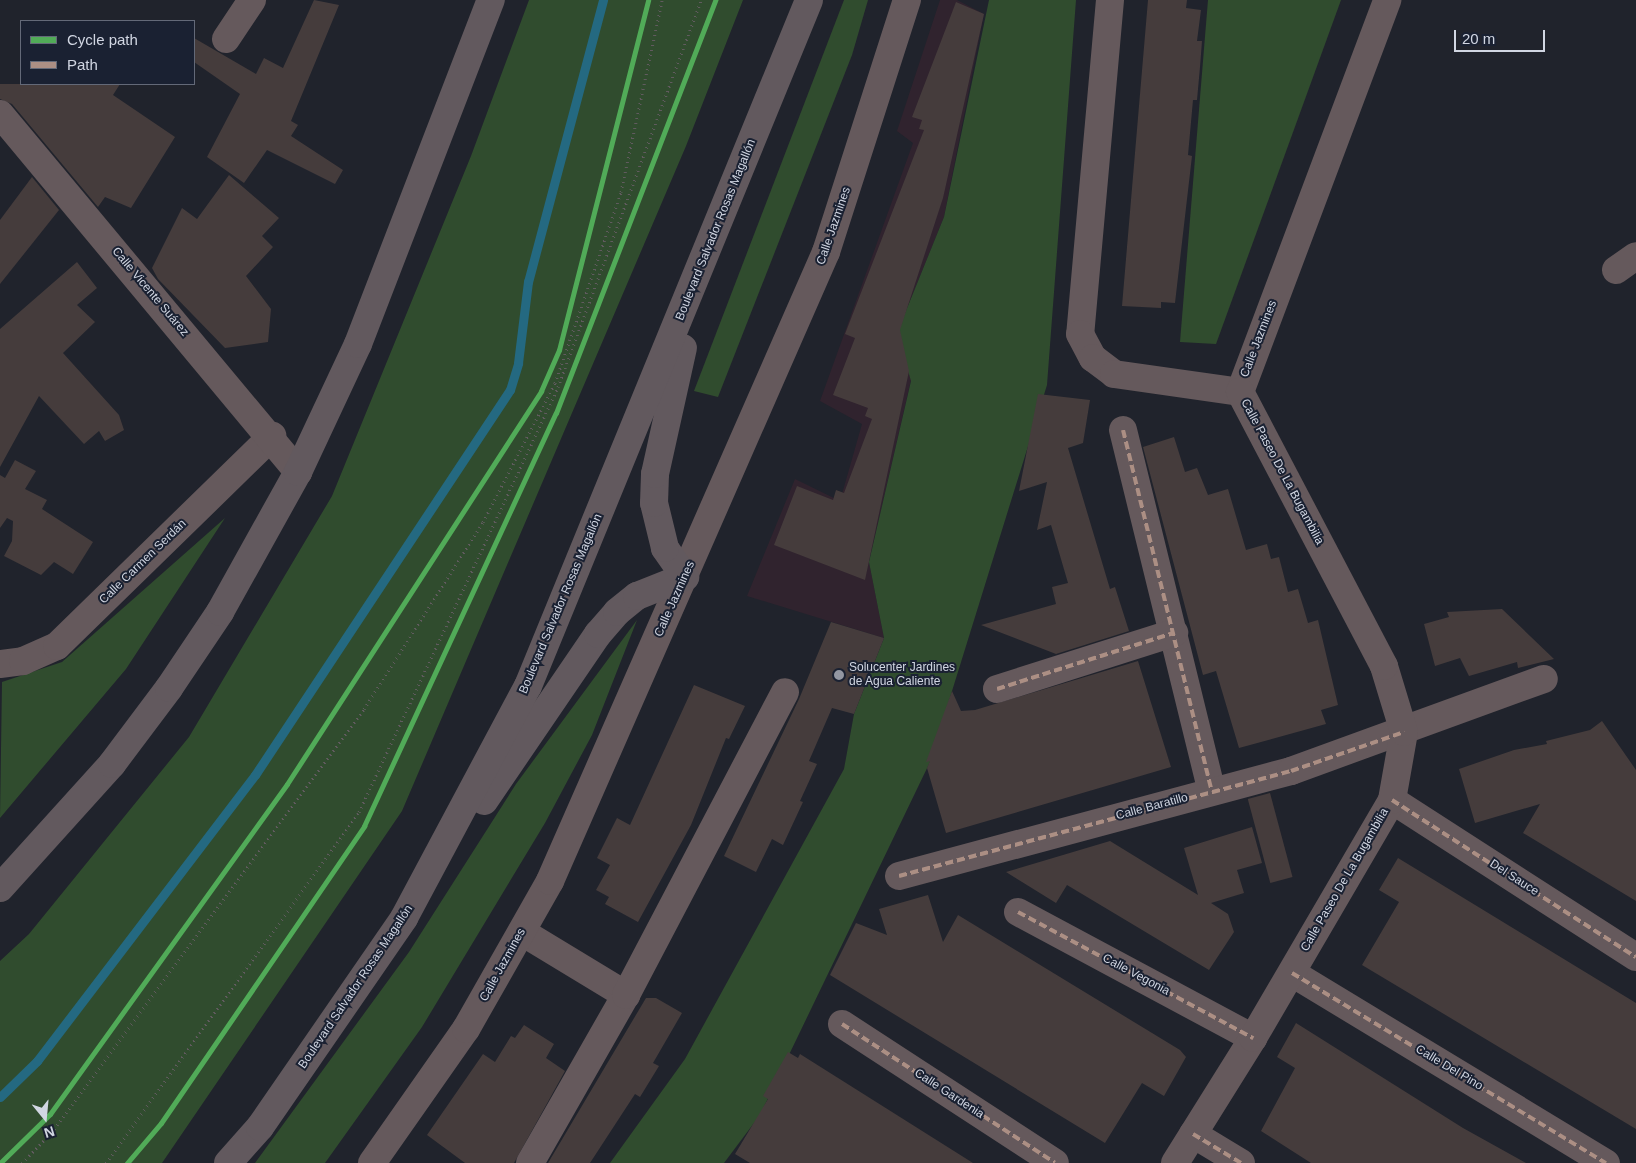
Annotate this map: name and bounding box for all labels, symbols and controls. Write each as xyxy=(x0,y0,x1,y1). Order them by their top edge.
legend xyxy=(20,20,195,85)
scale bar xyxy=(1456,20,1547,52)
text: 20 m xyxy=(1462,30,1495,47)
text: Cycle path xyxy=(67,31,138,48)
text: Path xyxy=(67,56,98,73)
street label: Boulevard Salvador Rosas Magallón xyxy=(673,137,759,323)
street label: Calle Jazmines xyxy=(814,185,854,267)
street label: Calle Vicente Suárez xyxy=(109,245,191,339)
street label: Calle Jazmines xyxy=(1238,298,1280,380)
street label: Calle Paseo De La Bugambilia xyxy=(1237,397,1327,547)
street label: Boulevard Salvador Rosas Magallón xyxy=(516,512,606,696)
street label: Calle Carmen Serdán xyxy=(96,517,190,607)
street label: Calle Jazmines xyxy=(652,559,698,639)
place label: Solucenter Jardines de Agua Caliente xyxy=(849,661,955,689)
marker: Solucenter Jardines de Agua Caliente xyxy=(833,669,845,681)
street label: Calle Baratillo xyxy=(1114,790,1190,824)
street label: Calle Paseo De La Bugambilia xyxy=(1298,806,1392,954)
street label: Del Sauce xyxy=(1487,857,1541,899)
street label: Boulevard Salvador Rosas Magallón xyxy=(296,903,416,1071)
street label: Calle Jazmines xyxy=(477,926,529,1004)
street label: Calle Vegonia xyxy=(1100,951,1172,999)
street label: Calle Del Pino xyxy=(1413,1042,1485,1094)
street label: Calle Gardenia xyxy=(912,1066,986,1122)
north arrow xyxy=(20,1093,70,1143)
text: N xyxy=(42,1123,57,1141)

